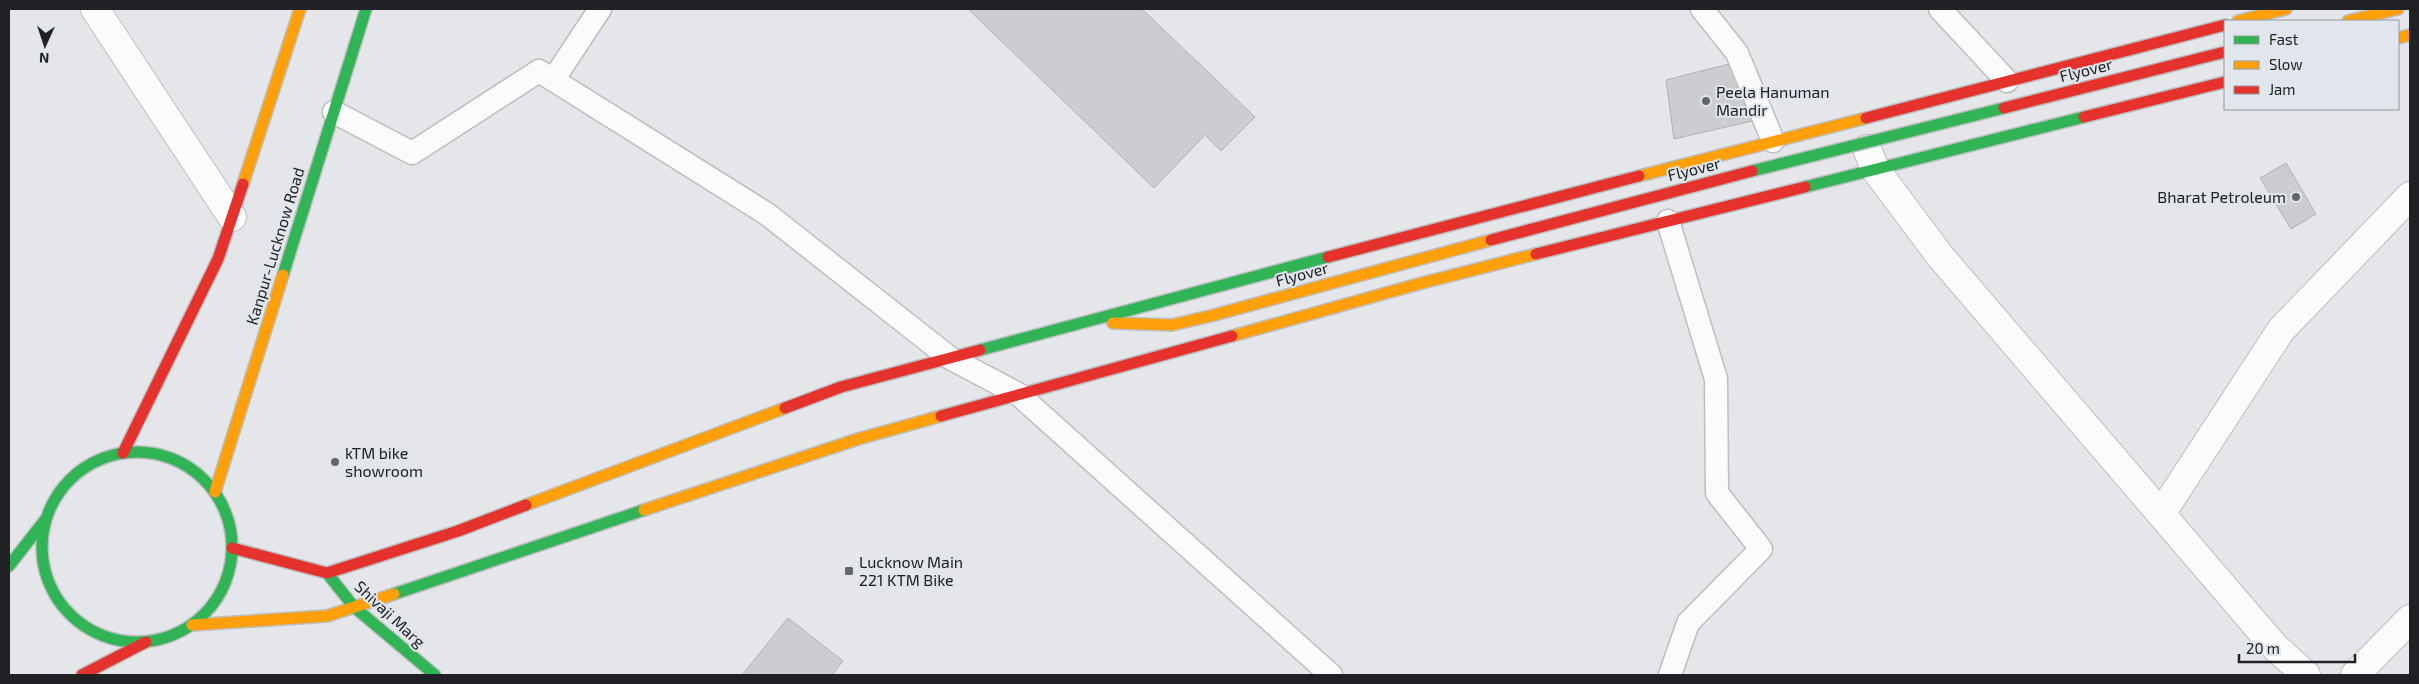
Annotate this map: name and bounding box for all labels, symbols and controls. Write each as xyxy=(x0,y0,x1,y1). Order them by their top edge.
north arrow xyxy=(20,20,70,70)
legend xyxy=(2224,20,2399,110)
text: Fast xyxy=(2269,30,2299,48)
text: N xyxy=(39,50,50,67)
street label: Flyover xyxy=(2057,54,2115,85)
text: Slow xyxy=(2269,55,2303,73)
text: Jam xyxy=(2269,80,2295,98)
place label: Peela Hanuman Mandir xyxy=(1716,82,1830,119)
marker: Peela Hanuman Mandir xyxy=(1700,95,1712,107)
street label: Flyover xyxy=(1665,153,1723,184)
street label: Kanpur-Lucknow Road xyxy=(242,165,308,327)
place label: Bharat Petroleum xyxy=(2157,187,2286,206)
marker: Bharat Petroleum xyxy=(2290,191,2302,203)
street label: Flyover xyxy=(1273,257,1331,290)
place label: kTM bike showroom xyxy=(345,443,423,480)
marker: kTM bike showroom xyxy=(329,456,341,468)
place label: Lucknow Main 221 KTM Bike xyxy=(859,552,963,589)
marker: Lucknow Main 221 KTM Bike xyxy=(843,565,855,577)
street label: Shivaji Marg xyxy=(351,576,429,652)
scale bar xyxy=(2239,632,2355,664)
text: 20 m xyxy=(2246,639,2280,657)

